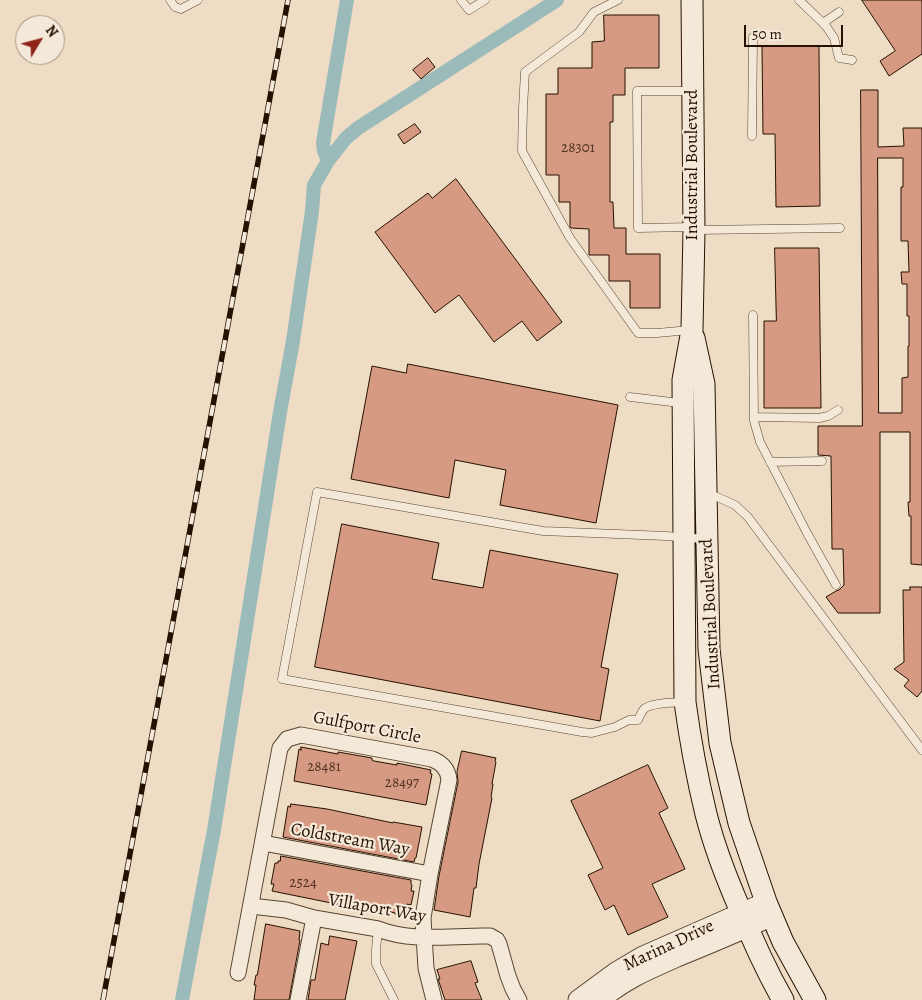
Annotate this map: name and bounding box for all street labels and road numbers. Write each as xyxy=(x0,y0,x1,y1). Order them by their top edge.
street label: Industrial Boulevard xyxy=(682,89,704,241)
street label: Industrial Boulevard xyxy=(696,538,726,690)
street label: Gulfport Circle xyxy=(311,707,423,749)
street label: Coldstream Way xyxy=(289,819,411,861)
street label: Villaport Way xyxy=(326,890,428,928)
street label: Marina Drive xyxy=(620,916,718,976)

